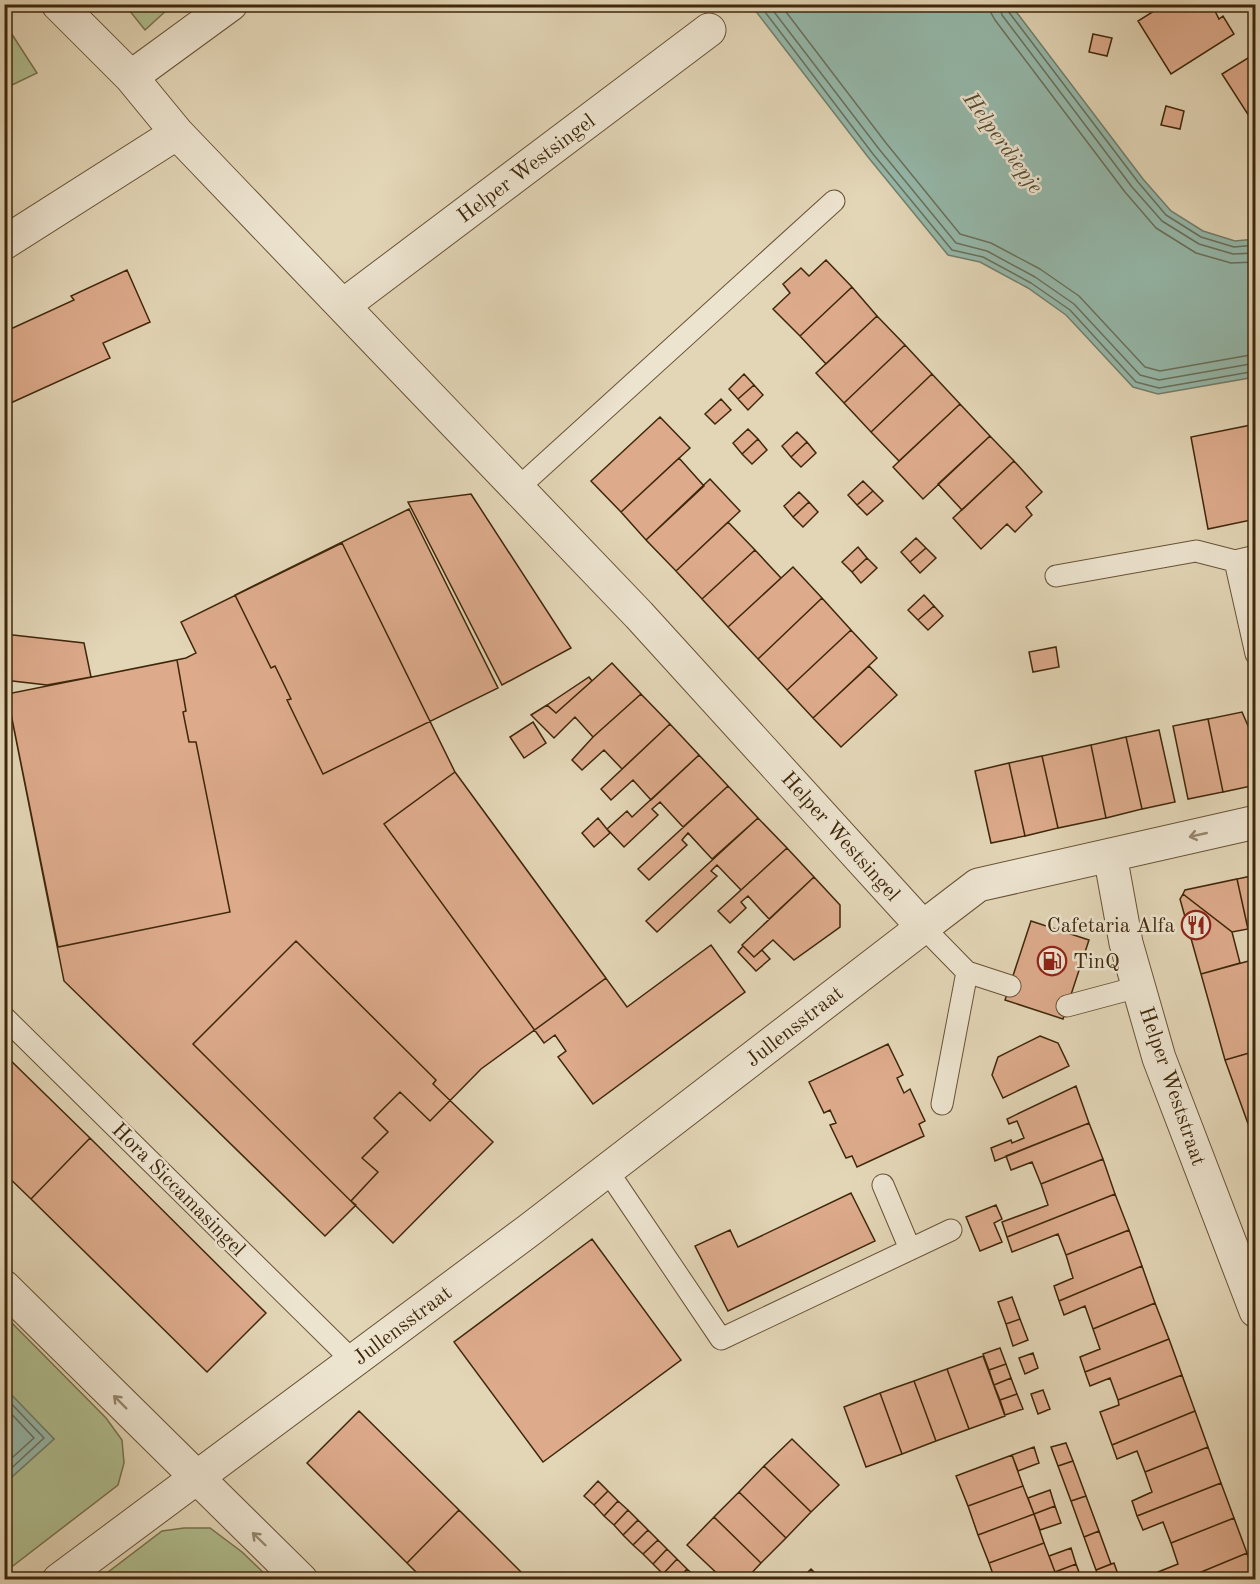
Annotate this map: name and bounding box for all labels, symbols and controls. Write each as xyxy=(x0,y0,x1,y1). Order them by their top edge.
water label: Helperdiepje xyxy=(958,88,1046,198)
street label: Helper Westsingel xyxy=(454,111,600,228)
street label: Helper Westsingel xyxy=(776,768,904,906)
one-way arrow xyxy=(1189,830,1209,841)
restaurant icon: Cafetaria Alfa xyxy=(1180,909,1212,941)
place label: Cafetaria Alfa xyxy=(1047,916,1175,937)
fuel station icon: TinQ xyxy=(1036,945,1068,977)
place label: TinQ xyxy=(1073,952,1120,973)
street label: Jullensstraat xyxy=(742,983,848,1072)
street label: Helper Weststraat xyxy=(1135,1004,1209,1169)
street label: Hora Siccamasingel xyxy=(107,1119,249,1261)
street label: Jullensstraat xyxy=(350,1283,456,1370)
one-way arrow xyxy=(112,1394,127,1409)
one-way arrow xyxy=(251,1531,266,1546)

